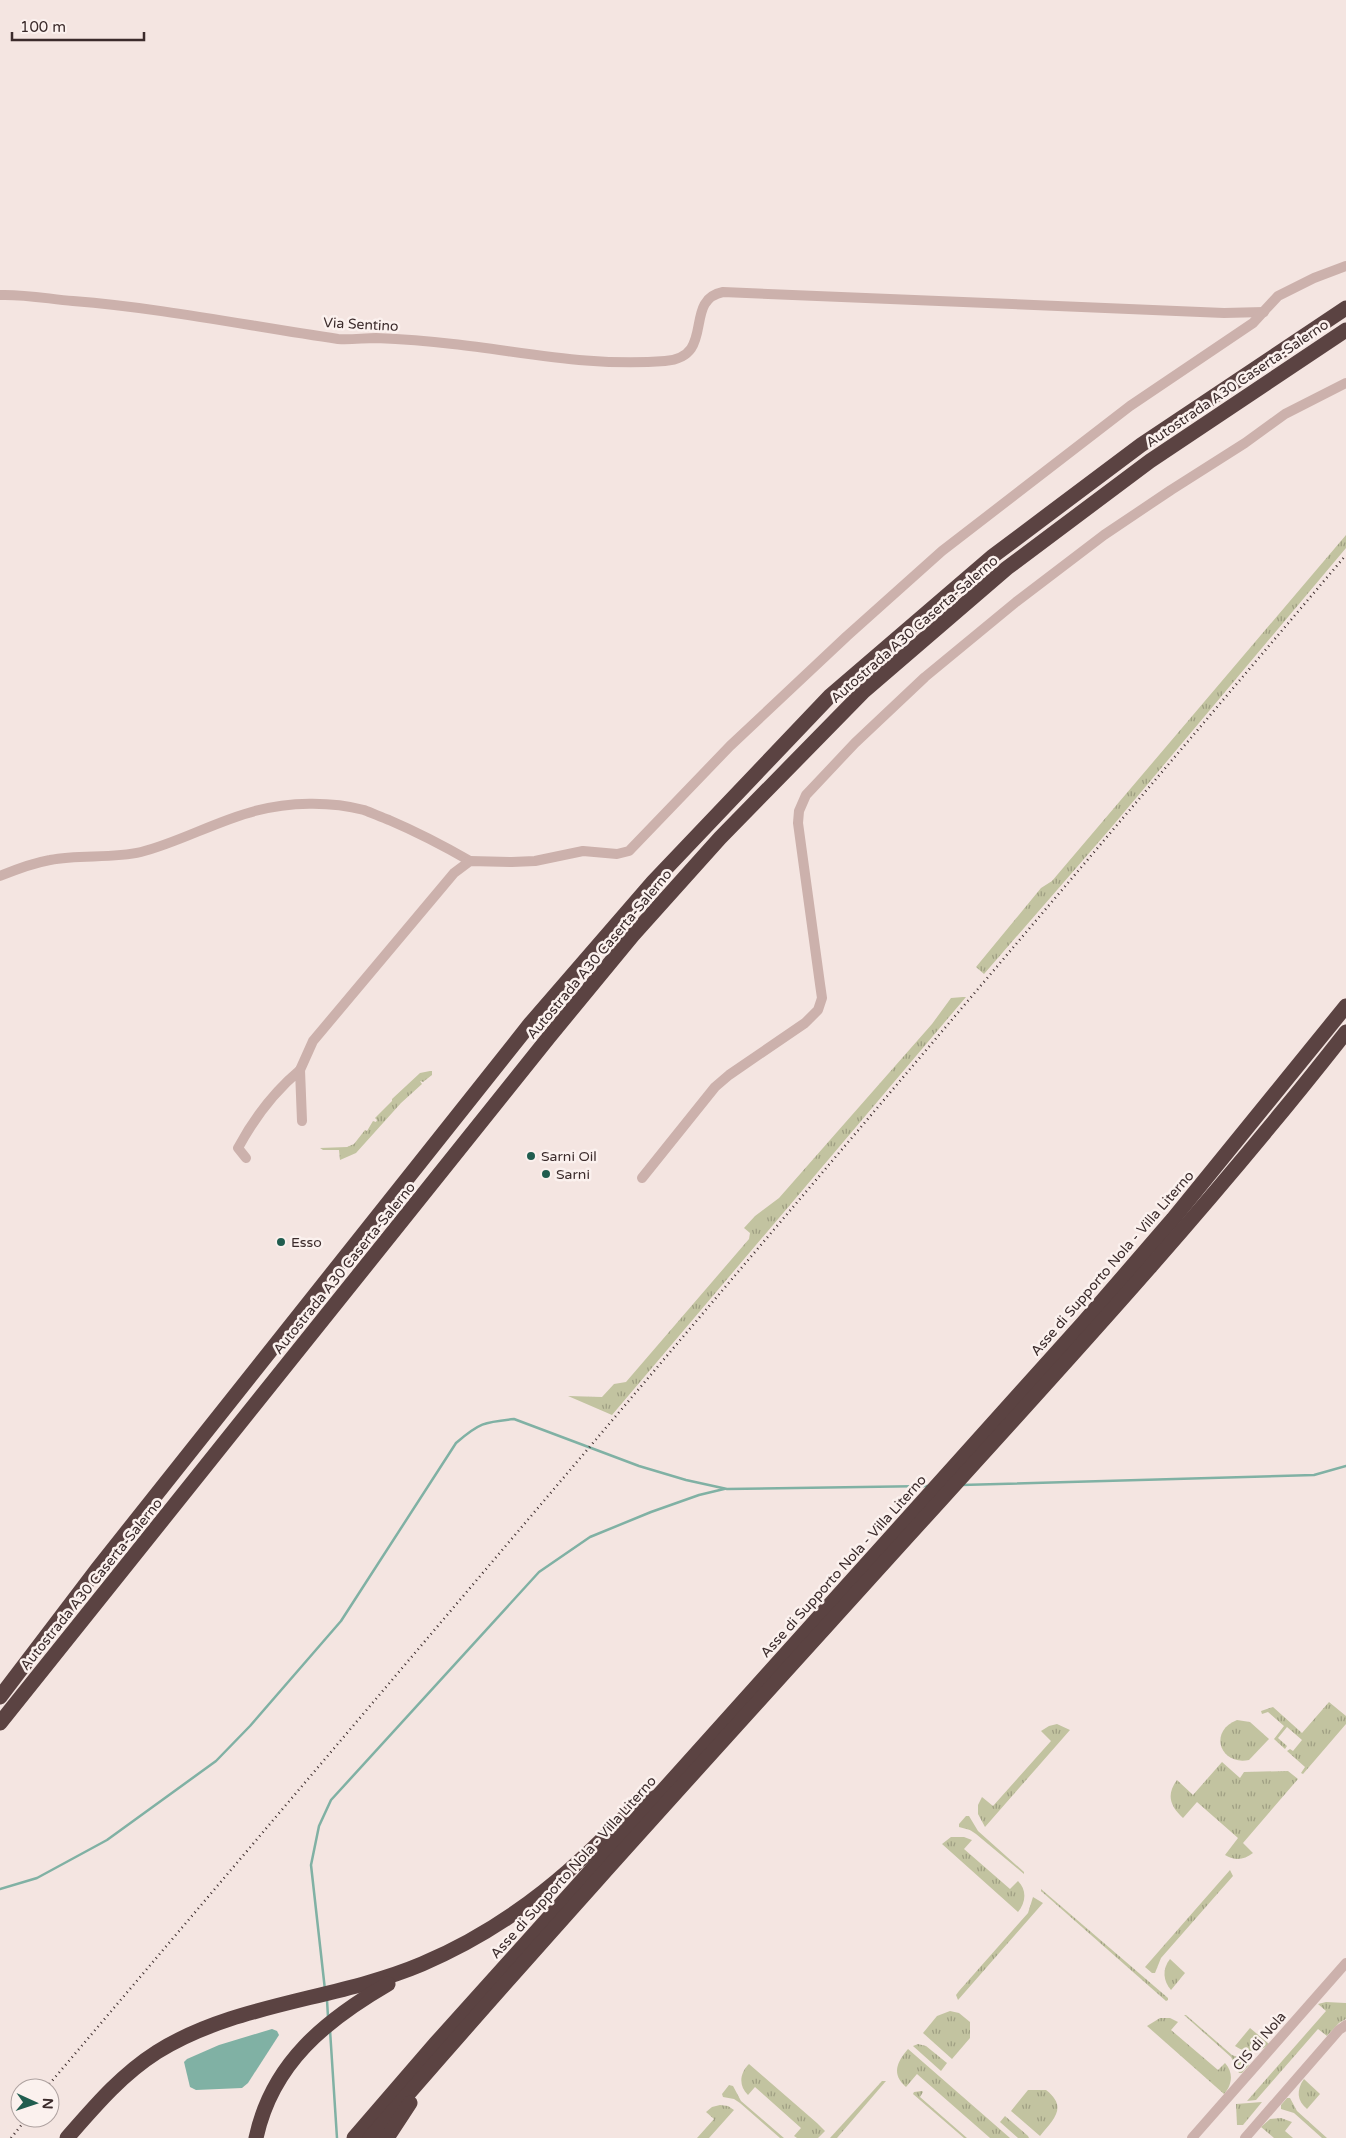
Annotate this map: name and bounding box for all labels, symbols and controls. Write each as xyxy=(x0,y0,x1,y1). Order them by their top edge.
scale bar xyxy=(12,10,145,42)
text: 100 m xyxy=(20,18,66,36)
street label: Via Sentino xyxy=(323,314,399,335)
street label: Autostrada A30 Caserta-Salerno xyxy=(1143,316,1332,451)
street label: Autostrada A30 Caserta-Salerno xyxy=(827,552,1002,707)
street label: Autostrada A30 Caserta-Salerno xyxy=(523,866,675,1043)
place label: Sarni Oil xyxy=(541,1148,597,1165)
marker: Sarni Oil xyxy=(525,1150,537,1162)
place label: Sarni xyxy=(556,1166,590,1183)
street label: Asse di Supporto Nola - Villa Literno xyxy=(1027,1167,1198,1359)
marker: Sarni xyxy=(540,1168,552,1180)
street label: Autostrada A30 Caserta-Salerno xyxy=(270,1179,419,1358)
place label: Esso xyxy=(291,1234,322,1251)
marker: Esso xyxy=(275,1236,287,1248)
street label: Asse di Supporto Nola - Villa Literno xyxy=(757,1471,930,1661)
street label: Autostrada A30 Caserta-Salerno xyxy=(17,1495,166,1674)
street label: Asse di Supporto Nola - Villa Literno xyxy=(487,1772,660,1962)
street label: CIS di Nola xyxy=(1229,2008,1290,2074)
north arrow xyxy=(10,2078,60,2128)
text: N xyxy=(39,2098,56,2110)

